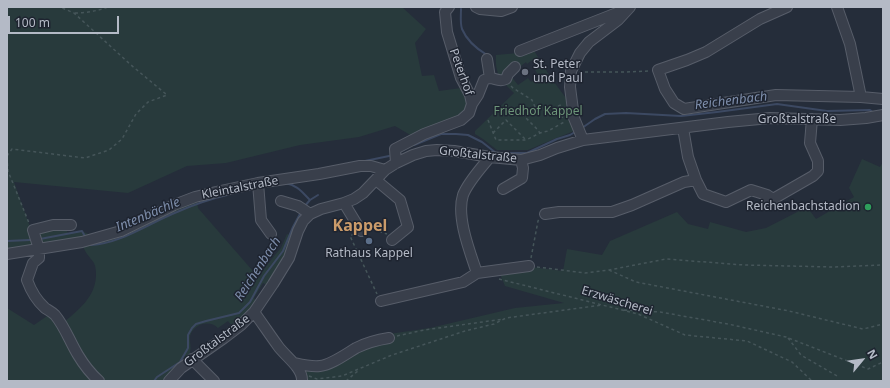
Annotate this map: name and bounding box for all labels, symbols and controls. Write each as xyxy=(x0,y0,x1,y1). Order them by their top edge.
scale bar xyxy=(10,8,121,34)
text: 100 m xyxy=(15,14,50,31)
street label: Peterhof xyxy=(446,47,476,97)
place label: St. Peter und Paul xyxy=(533,58,583,86)
marker: St. Peter und Paul xyxy=(520,67,530,77)
water label: Reichenbach xyxy=(694,89,768,113)
park label: Friedhof Kappel xyxy=(493,105,583,119)
street label: Großtalstraße xyxy=(758,113,836,127)
street label: Großtalstraße xyxy=(438,144,518,166)
street label: Kleintalstraße xyxy=(200,174,280,202)
water label: Intenbächle xyxy=(114,194,182,236)
place label: Reichenbachstadion xyxy=(746,200,860,214)
marker: Reichenbachstadion xyxy=(863,202,873,212)
district label: Kappel xyxy=(333,216,387,236)
water label: Reichenbach xyxy=(232,234,284,304)
marker: Rathaus Kappel xyxy=(364,236,374,246)
place label: Rathaus Kappel xyxy=(325,247,413,261)
street label: Erzwäscherei xyxy=(580,283,654,319)
street label: Großtalstraße xyxy=(181,312,253,370)
north arrow xyxy=(842,340,882,380)
text: N xyxy=(864,346,882,361)

